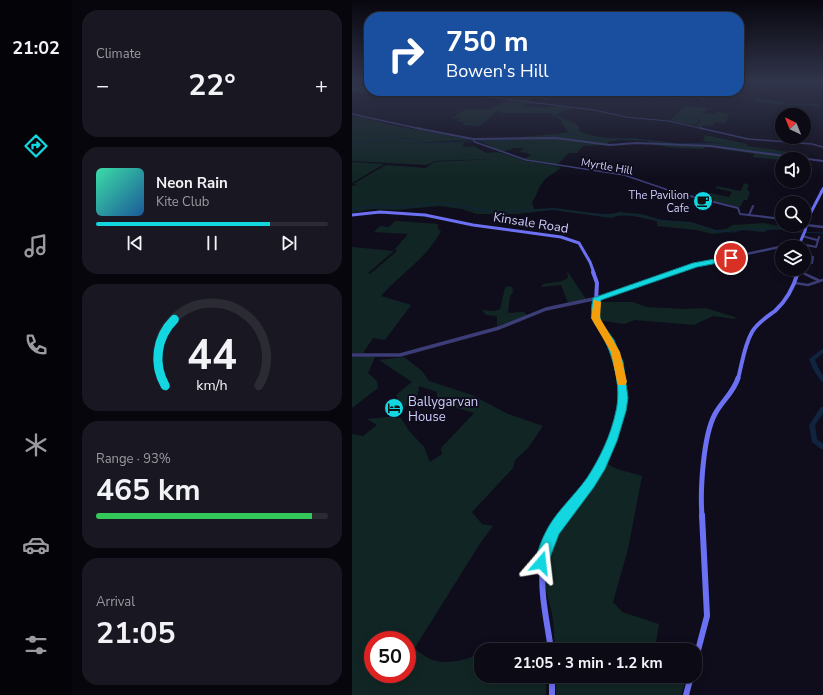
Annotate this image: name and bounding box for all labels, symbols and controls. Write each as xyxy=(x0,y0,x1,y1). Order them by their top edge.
text: 750 m xyxy=(446,23,529,61)
icon: right xyxy=(380,28,432,80)
text: 21:02 xyxy=(12,36,60,60)
text: Climate xyxy=(96,45,141,63)
text: Bowen's Hill xyxy=(446,59,549,83)
text: 22° xyxy=(188,65,236,106)
text: − xyxy=(96,71,109,101)
text: + xyxy=(315,71,328,101)
north arrow xyxy=(775,108,811,144)
map controls xyxy=(775,108,811,276)
icon: directions xyxy=(22,132,50,160)
button: sound xyxy=(775,152,811,188)
street label: Myrtle Hill xyxy=(580,155,635,179)
text: Neon Rain xyxy=(156,173,228,193)
place label: The Pavilion Cafe xyxy=(629,188,689,216)
cafe icon: The Pavilion Cafe xyxy=(692,190,714,212)
text: Kite Club xyxy=(156,193,209,211)
button: search xyxy=(775,196,811,232)
street label: Kinsale Road xyxy=(492,208,570,238)
icon: music xyxy=(22,232,50,260)
icon: previous xyxy=(124,232,146,254)
icon: pause xyxy=(201,232,223,254)
icon: next xyxy=(278,232,300,254)
button: layers xyxy=(775,240,811,276)
pin xyxy=(714,241,748,275)
icon: arrive xyxy=(720,247,742,269)
text: 44 xyxy=(187,326,237,383)
icon: phone xyxy=(22,331,50,359)
text: km/h xyxy=(196,375,228,394)
place label: Ballygarvan House xyxy=(408,393,478,426)
hotel icon: Ballygarvan House xyxy=(383,397,405,419)
icon: climate xyxy=(22,431,50,459)
text: Range · 93% xyxy=(96,450,171,468)
text: 465 km xyxy=(96,470,201,511)
icon: car xyxy=(22,531,50,559)
position arrow xyxy=(520,542,562,584)
text: Arrival xyxy=(96,593,135,611)
text: 21:05 xyxy=(96,613,175,654)
icon: filters xyxy=(22,631,50,659)
speed limit sign: 50 xyxy=(364,631,416,683)
text: 21:05 · 3 min · 1.2 km xyxy=(513,653,663,673)

